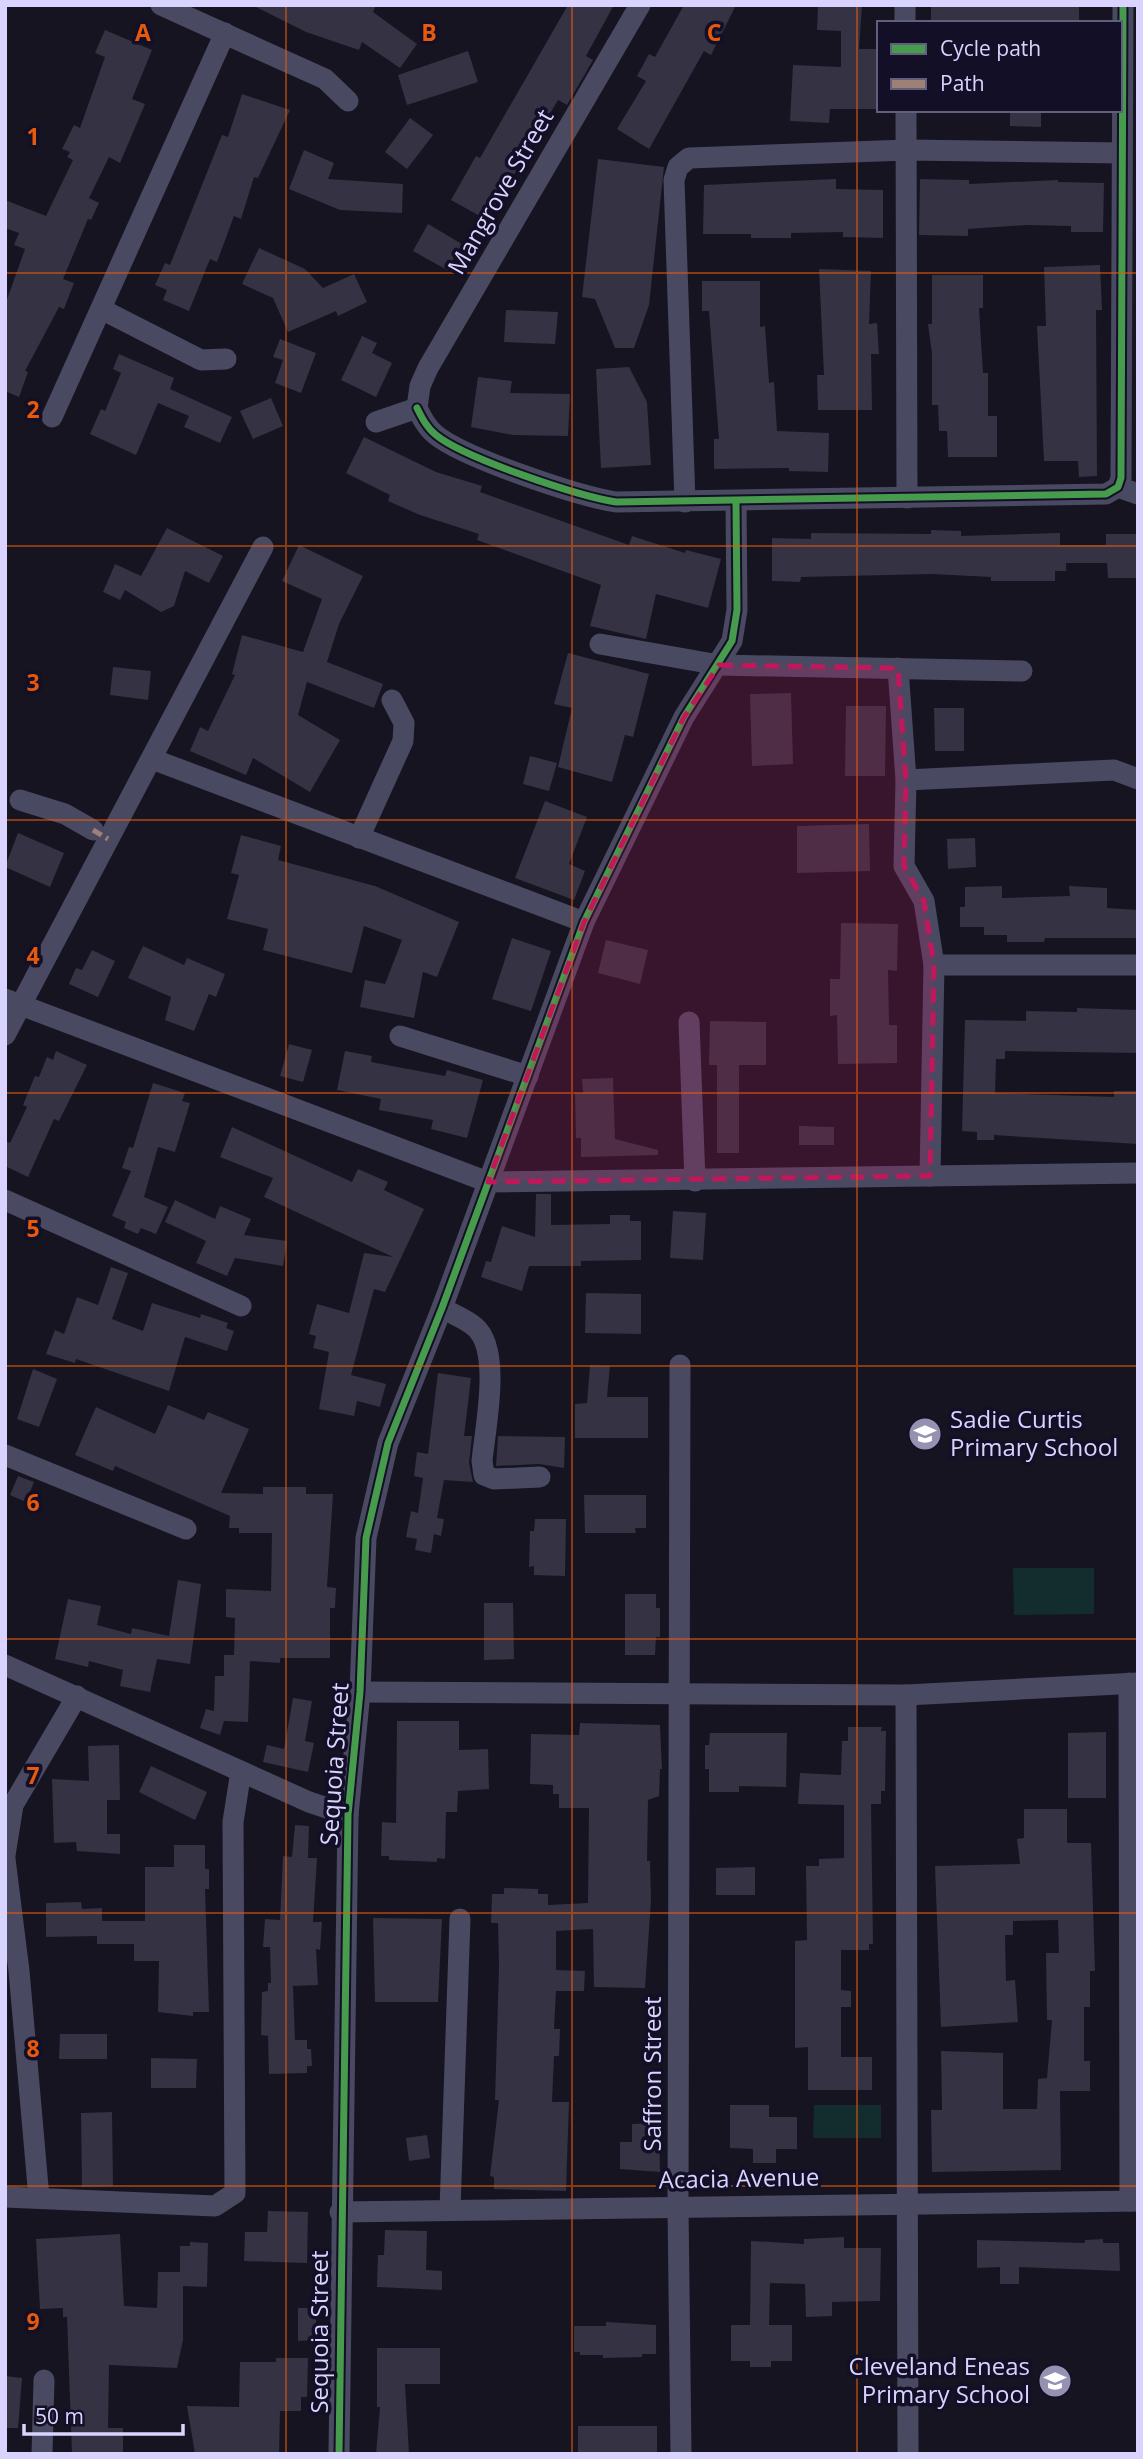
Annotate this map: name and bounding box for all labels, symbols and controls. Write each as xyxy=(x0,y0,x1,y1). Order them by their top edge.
text: A xyxy=(135,16,151,48)
text: B xyxy=(421,16,437,48)
text: C xyxy=(707,16,721,48)
legend xyxy=(877,21,1122,112)
text: Cycle path xyxy=(940,34,1041,62)
text: Path xyxy=(940,69,985,97)
street label: Mangrove Street xyxy=(439,103,560,280)
text: 1 xyxy=(26,120,40,152)
text: 2 xyxy=(26,393,40,425)
text: 3 xyxy=(26,666,40,698)
text: 4 xyxy=(26,939,40,971)
text: 5 xyxy=(26,1212,40,1244)
place label: Sadie Curtis Primary School xyxy=(950,1402,1118,1463)
school or university icon: Sadie Curtis Primary School xyxy=(906,1415,944,1453)
text: 6 xyxy=(26,1486,40,1518)
street label: Sequoia Street xyxy=(311,1681,356,1846)
text: 7 xyxy=(26,1759,40,1791)
street label: Saffron Street xyxy=(635,1997,668,2151)
text: 8 xyxy=(26,2032,40,2064)
street label: Acacia Avenue xyxy=(658,2160,820,2195)
street label: Sequoia Street xyxy=(302,2250,335,2414)
text: 9 xyxy=(26,2305,40,2337)
place label: Cleveland Eneas Primary School xyxy=(849,2349,1030,2410)
school or university icon: Cleveland Eneas Primary School xyxy=(1036,2362,1074,2400)
scale bar xyxy=(24,2392,184,2436)
text: 50 m xyxy=(35,2402,84,2430)

